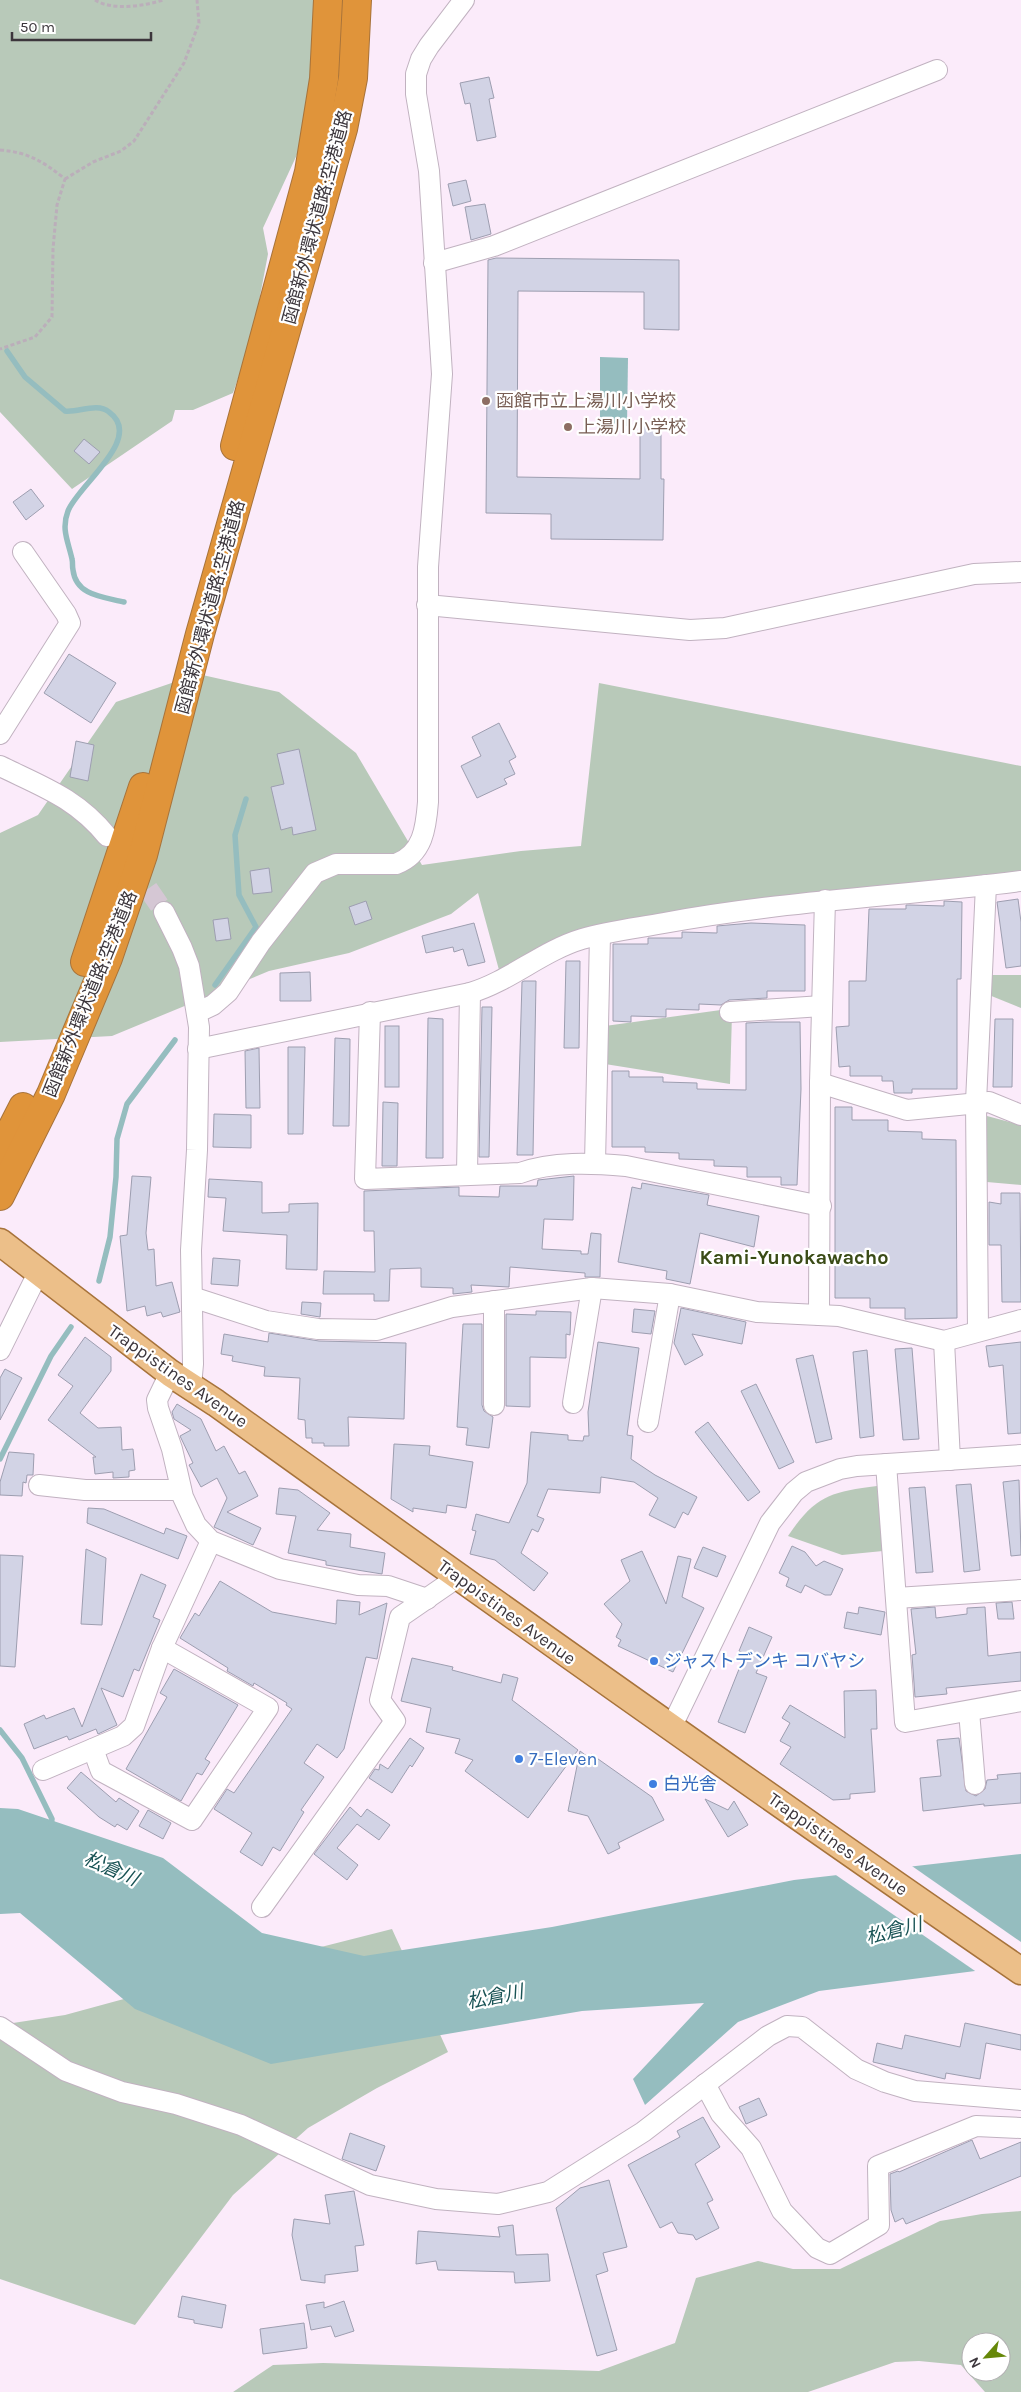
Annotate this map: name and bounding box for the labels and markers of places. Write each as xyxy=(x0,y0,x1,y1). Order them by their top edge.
place label: 函館市立上湯川小学校 xyxy=(496,390,676,412)
marker: 函館市立上湯川小学校 xyxy=(480,395,492,407)
place label: 上湯川小学校 xyxy=(578,416,686,438)
marker: 上湯川小学校 xyxy=(562,421,574,433)
place label: ジャストデンキ コバヤシ xyxy=(664,1650,865,1672)
marker: ジャストデンキ コバヤシ xyxy=(648,1655,660,1667)
place label: 7-Eleven xyxy=(529,1748,597,1770)
marker: 7-Eleven xyxy=(513,1753,525,1765)
place label: 白光舎 xyxy=(663,1773,717,1795)
marker: 白光舎 xyxy=(647,1778,659,1790)

